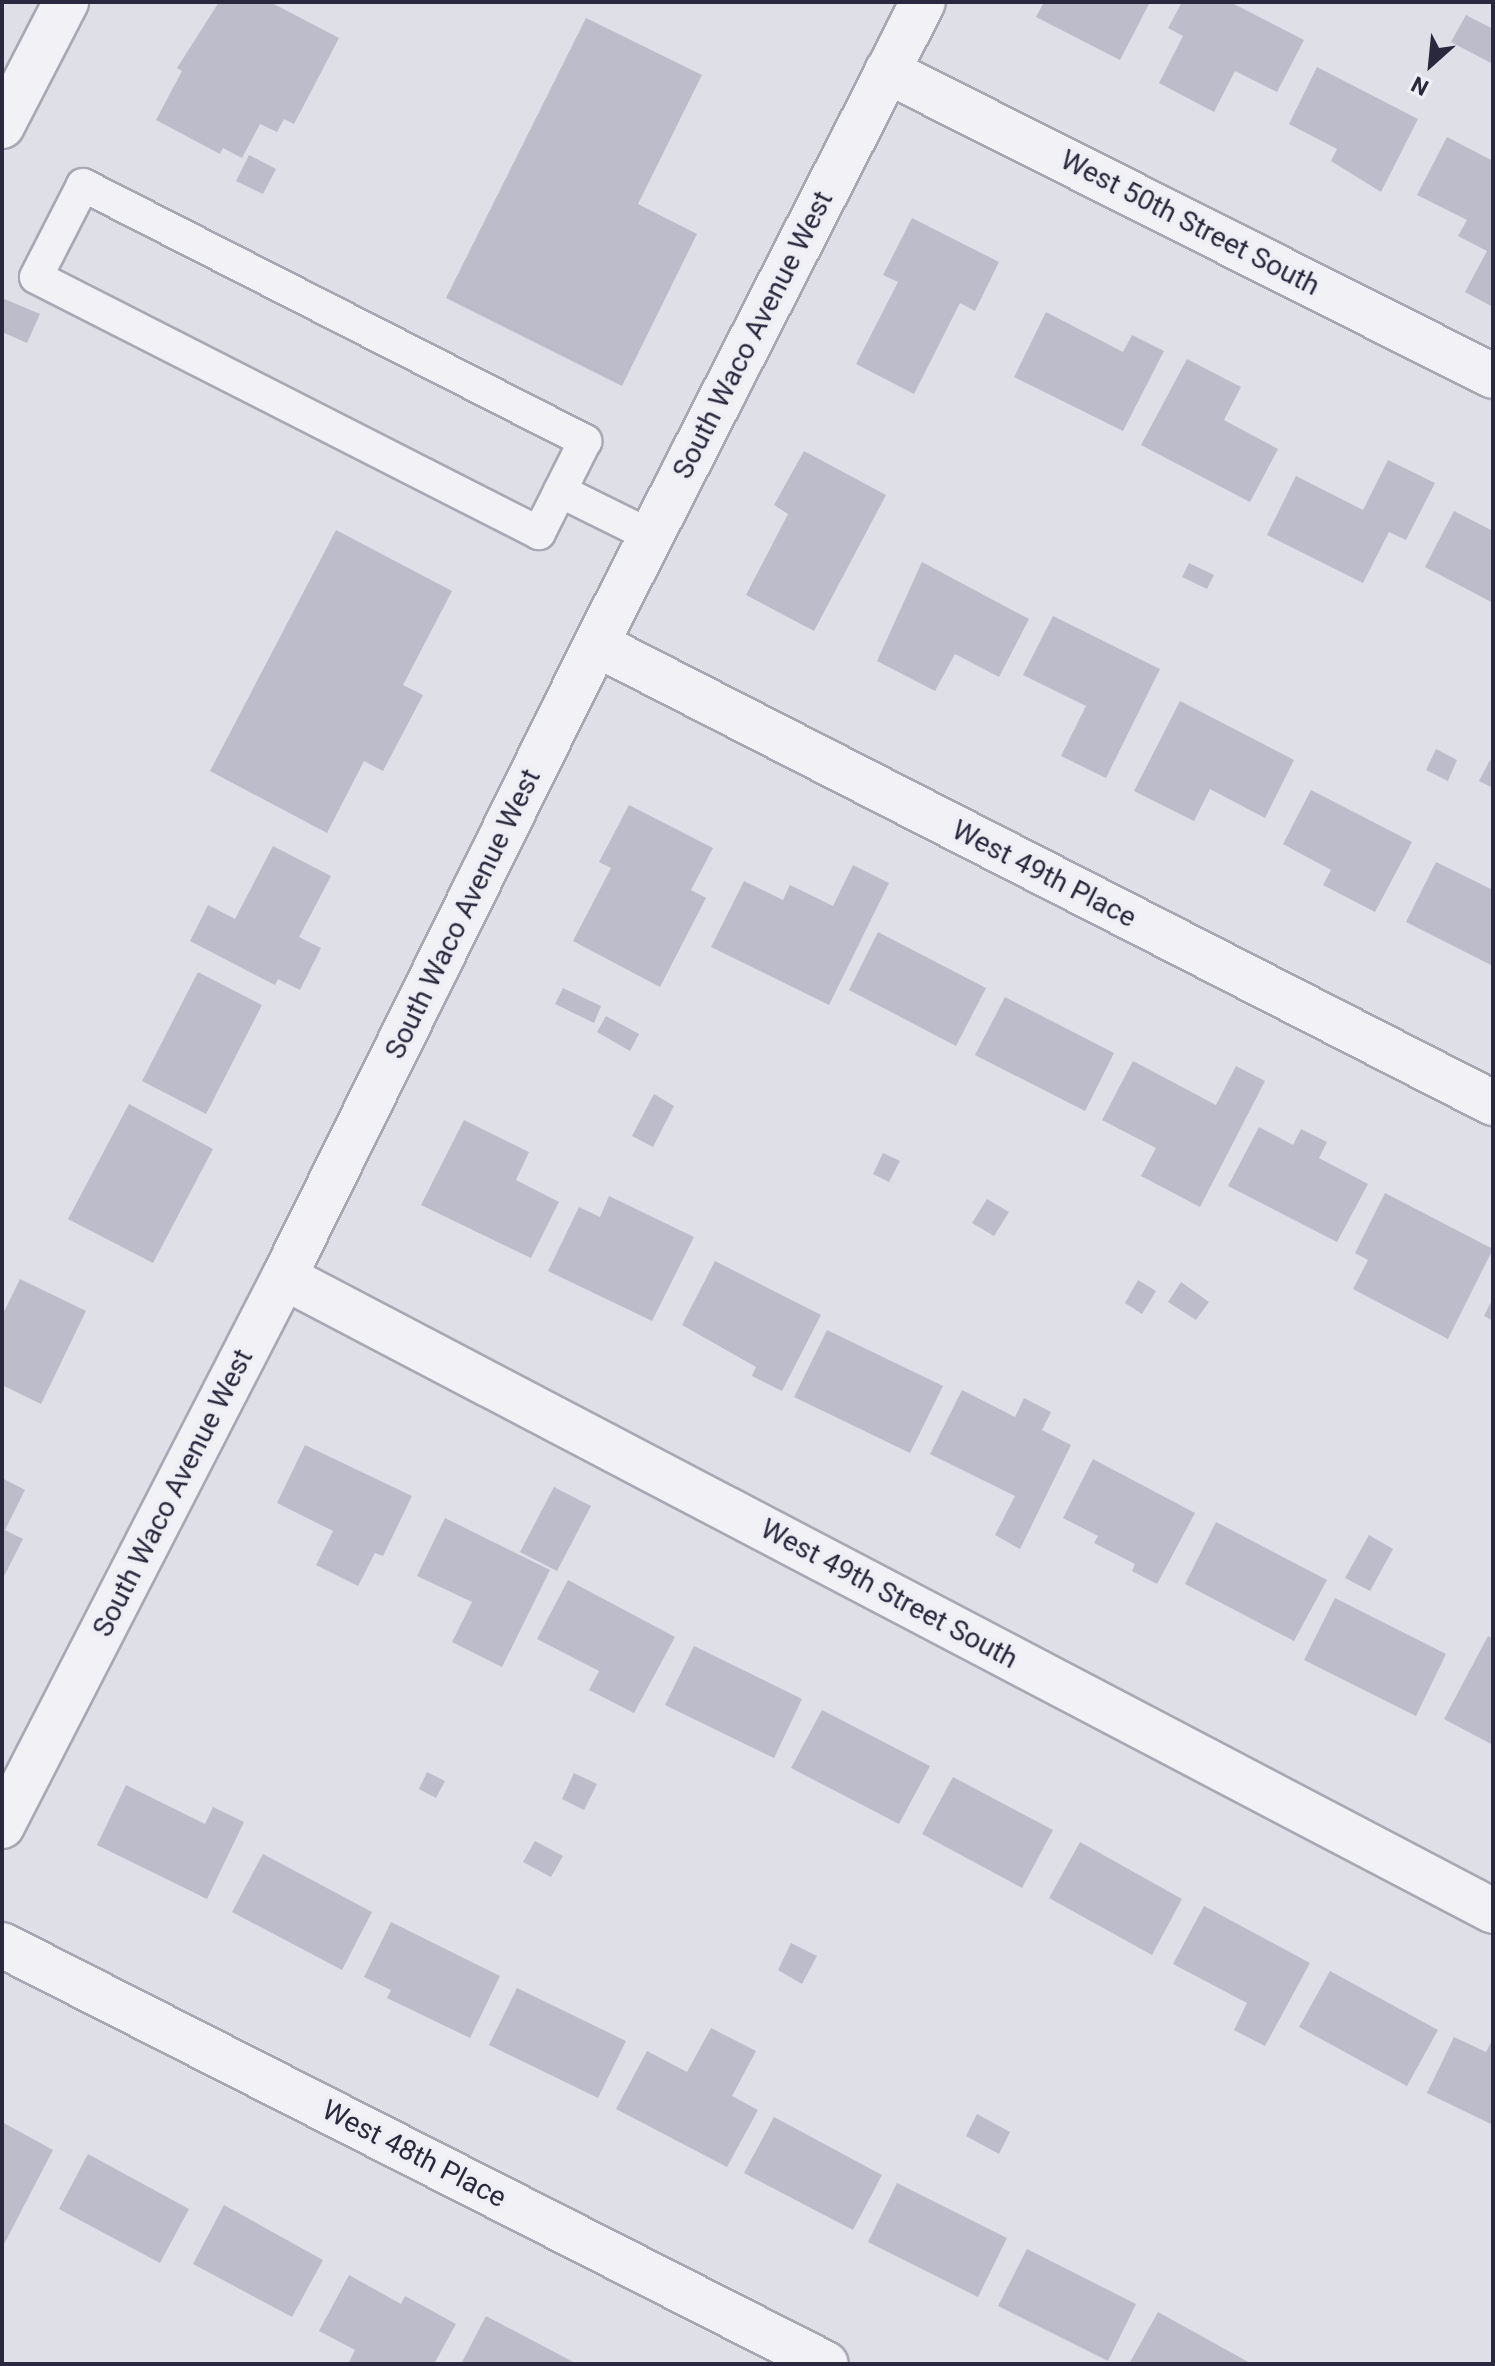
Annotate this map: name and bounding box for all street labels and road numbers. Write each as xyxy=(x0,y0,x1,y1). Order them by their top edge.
street label: West 50th Street South xyxy=(1055,143,1325,303)
street label: South Waco Avenue West xyxy=(666,186,840,484)
street label: South Waco Avenue West xyxy=(378,764,548,1064)
street label: West 49th Place xyxy=(946,813,1142,935)
street label: South Waco Avenue West xyxy=(86,1344,260,1642)
street label: West 49th Street South xyxy=(755,1512,1023,1676)
street label: West 48th Place xyxy=(316,2093,512,2215)

